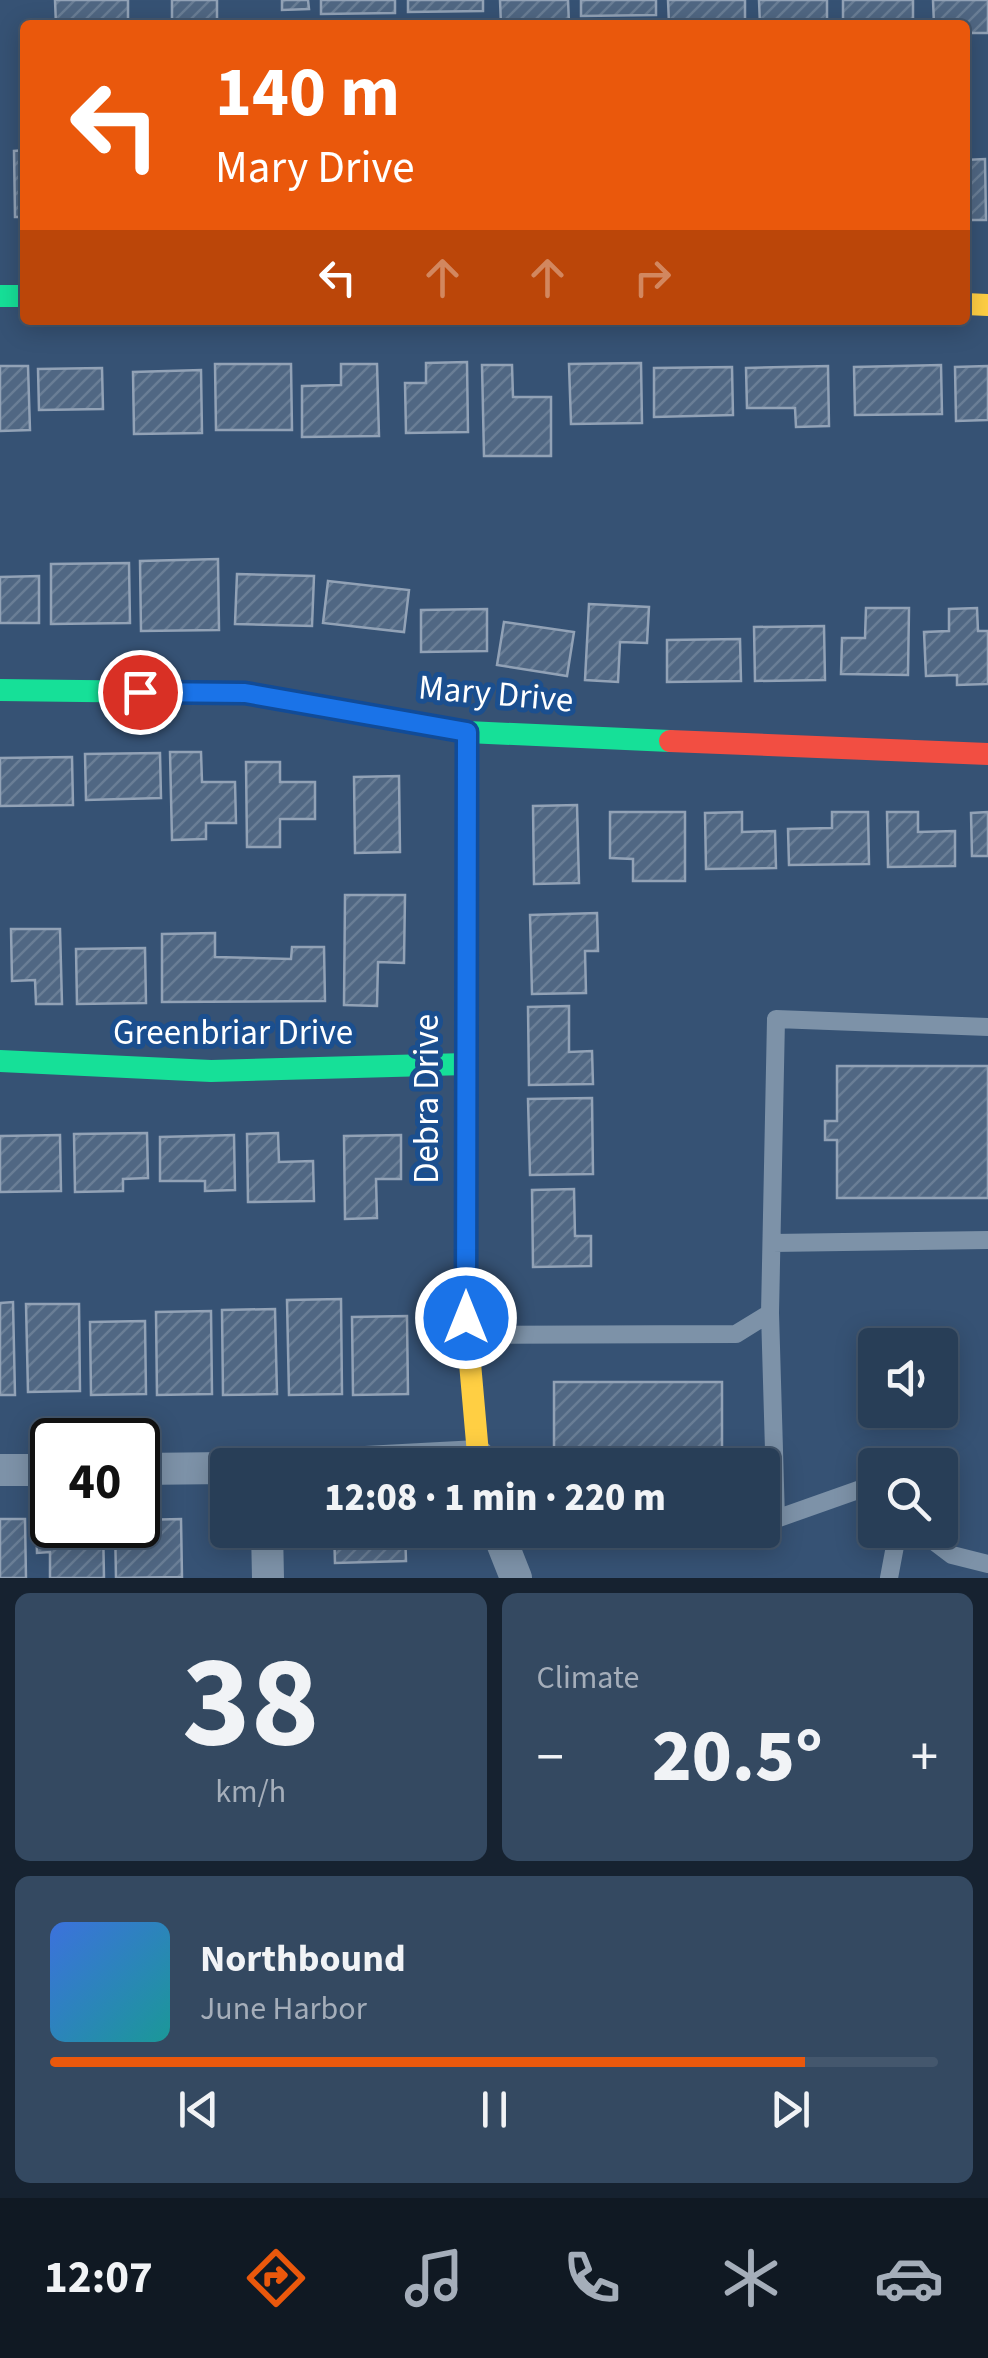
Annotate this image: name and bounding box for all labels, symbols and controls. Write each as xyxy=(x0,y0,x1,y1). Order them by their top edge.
text: 140 m xyxy=(215,43,400,143)
icon: left xyxy=(50,60,180,190)
text: Mary Drive xyxy=(215,136,415,200)
icon: left xyxy=(310,250,365,305)
icon: ahead xyxy=(415,250,470,305)
icon: ahead xyxy=(520,250,575,305)
icon: right xyxy=(625,250,680,305)
pin xyxy=(98,650,183,735)
street label: Mary Drive xyxy=(416,662,575,726)
icon: arrive xyxy=(113,665,168,720)
street label: Greenbriar Drive xyxy=(113,1008,353,1058)
street label: Debra Drive xyxy=(402,1014,452,1184)
position arrow xyxy=(414,1266,518,1370)
map controls xyxy=(858,1328,958,1548)
button: sound xyxy=(858,1328,958,1428)
speed limit sign: 40 xyxy=(30,1418,160,1548)
button: search xyxy=(858,1448,958,1548)
text: 12:08 · 1 min · 220 m xyxy=(324,1471,666,1525)
text: 38 xyxy=(182,1611,319,1796)
text: Climate xyxy=(537,1655,639,1701)
text: 20.5° xyxy=(652,1703,823,1810)
text: − xyxy=(537,1719,564,1797)
text: + xyxy=(911,1719,938,1797)
text: km/h xyxy=(215,1769,286,1815)
text: Northbound xyxy=(200,1932,406,1986)
text: June Harbor xyxy=(200,1986,367,2032)
icon: previous xyxy=(171,2082,226,2137)
icon: pause xyxy=(467,2082,522,2137)
icon: next xyxy=(763,2082,818,2137)
icon: directions xyxy=(241,2243,311,2313)
icon: music xyxy=(399,2243,469,2313)
icon: phone xyxy=(557,2243,627,2313)
icon: climate xyxy=(716,2243,786,2313)
icon: car xyxy=(874,2243,944,2313)
text: 12:07 xyxy=(44,2246,153,2310)

